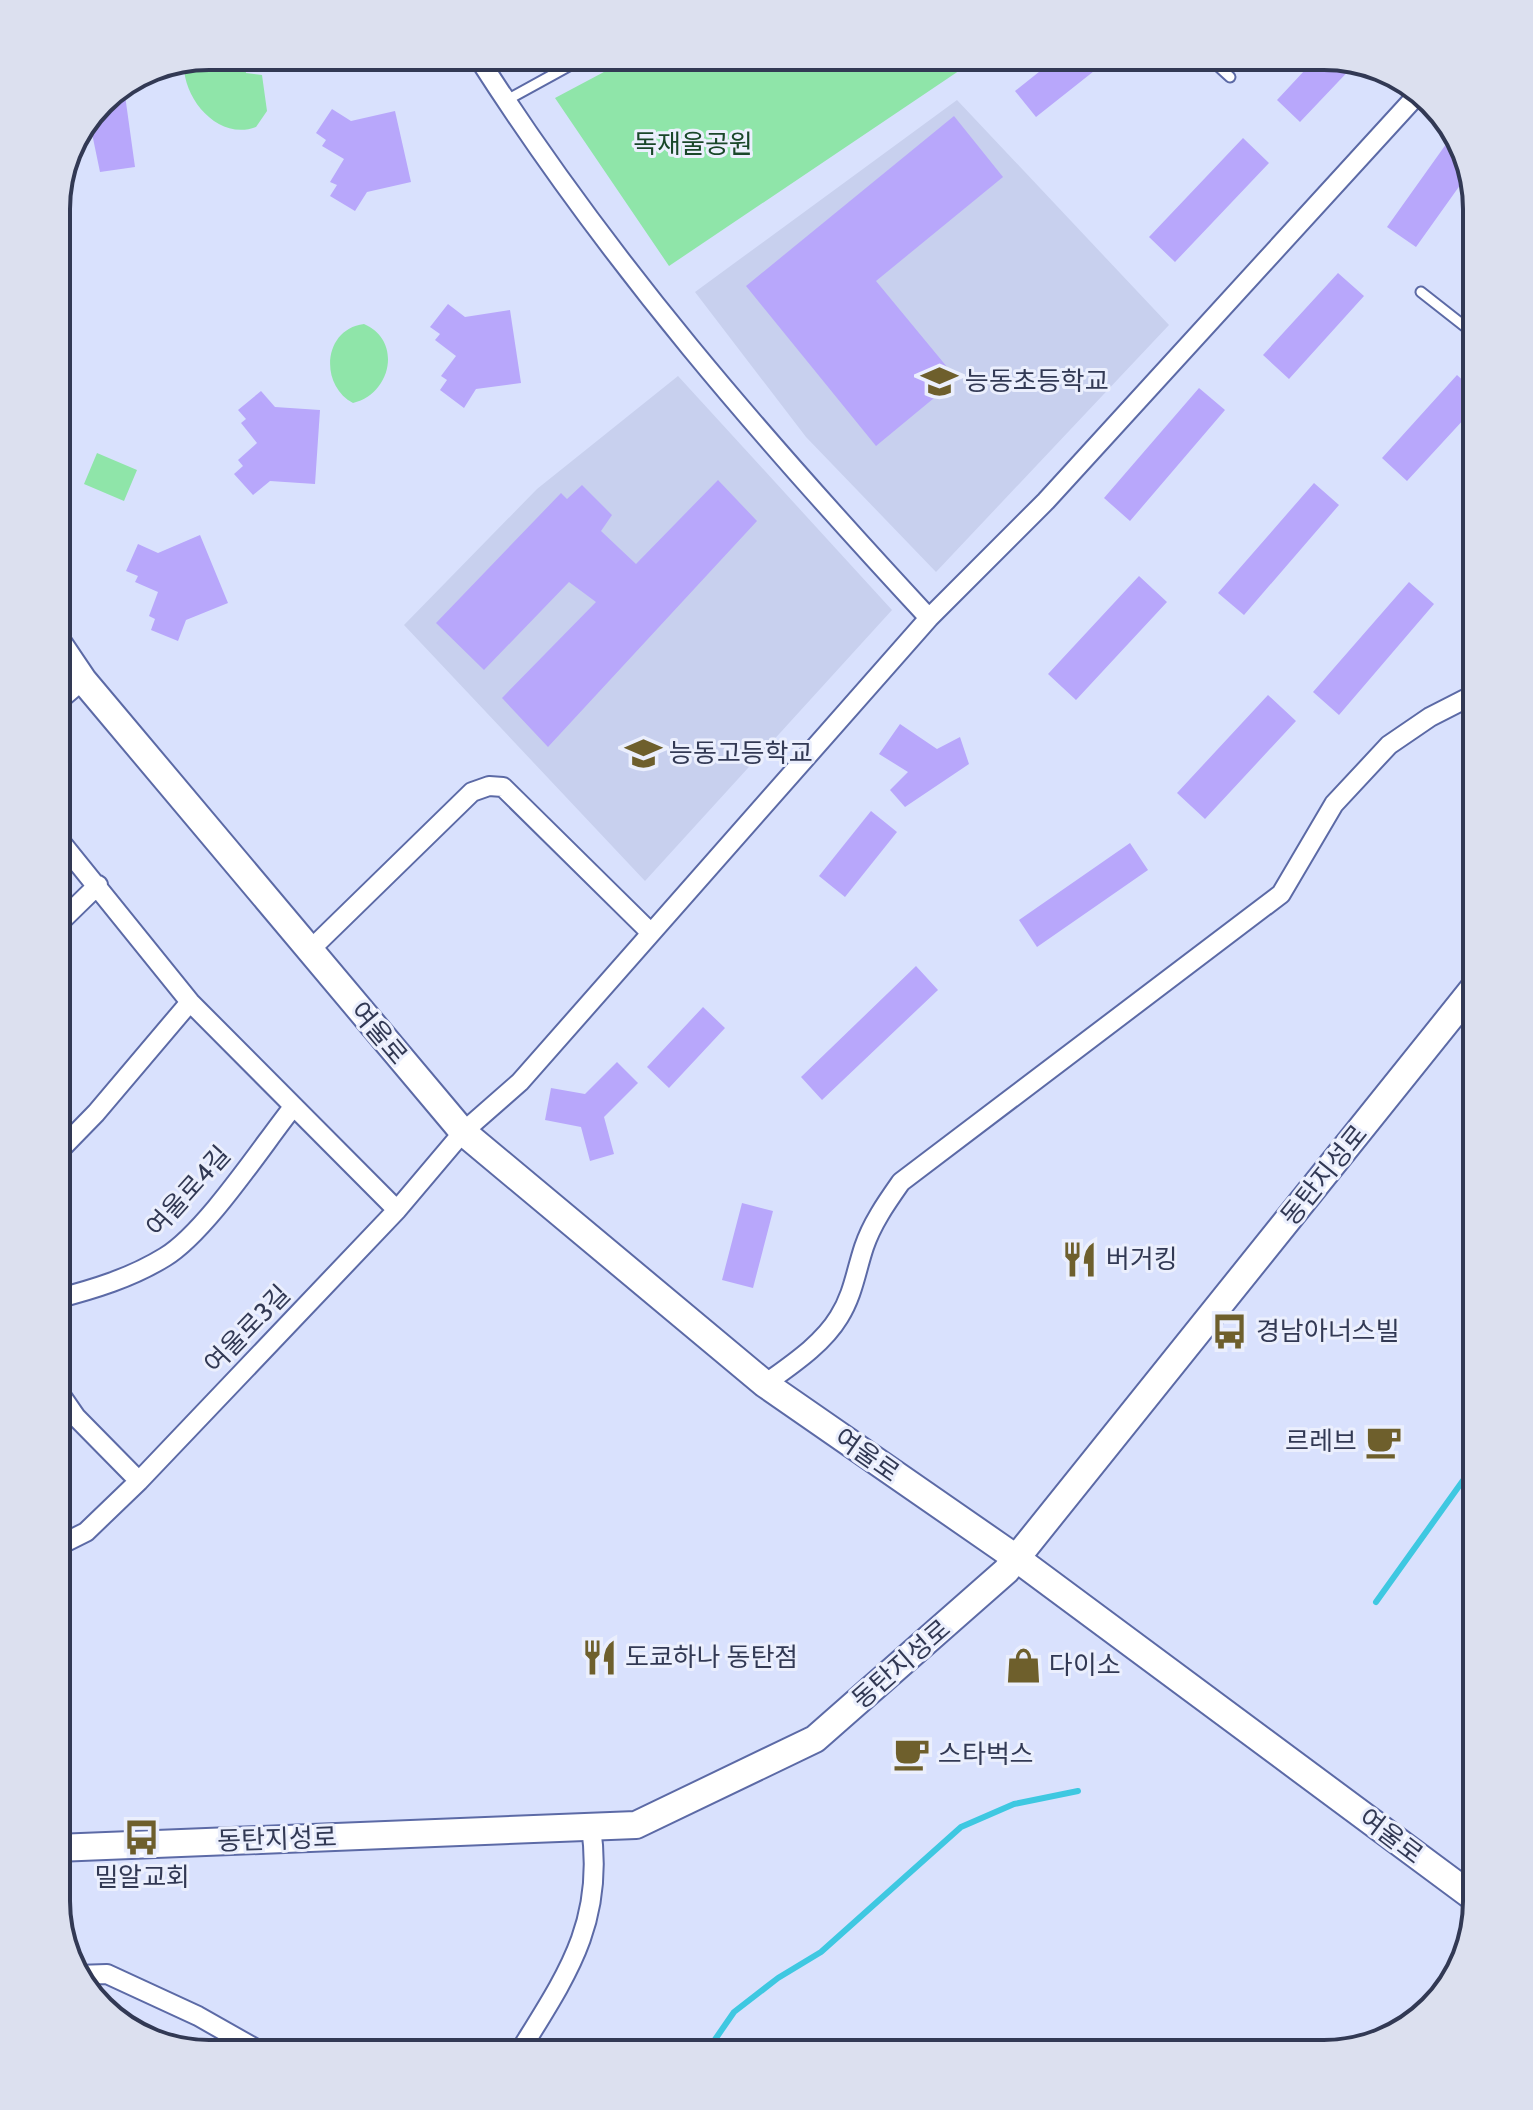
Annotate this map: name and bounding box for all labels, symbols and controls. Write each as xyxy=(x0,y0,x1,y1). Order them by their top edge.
park label: 독재울공원 xyxy=(633,128,753,160)
school or university icon: 능동초등학교 xyxy=(920,362,958,400)
place label: 능동초등학교 xyxy=(965,365,1109,397)
school or university icon: 능동고등학교 xyxy=(624,734,662,772)
place label: 능동고등학교 xyxy=(669,737,813,769)
street label: 여울로 xyxy=(344,995,414,1071)
street label: 동탄지성로 xyxy=(1274,1118,1374,1232)
street label: 여울로4길 xyxy=(139,1139,237,1243)
restaurant icon: 버거킹 xyxy=(1061,1240,1099,1278)
place label: 버거킹 xyxy=(1106,1243,1178,1275)
street label: 여울로3길 xyxy=(197,1278,297,1380)
bus stop icon: 경남아너스빌 xyxy=(1211,1312,1249,1350)
place label: 경남아너스빌 xyxy=(1256,1315,1400,1347)
street label: 여울로 xyxy=(828,1421,906,1489)
cafe icon: 르레브 xyxy=(1364,1422,1402,1460)
place label: 르레브 xyxy=(1285,1425,1357,1457)
street label: 동탄지성로 xyxy=(845,1613,957,1715)
restaurant icon: 도쿄하나 동탄점 xyxy=(580,1638,618,1676)
place label: 도쿄하나 동탄점 xyxy=(625,1641,798,1673)
shop icon: 다이소 xyxy=(1004,1646,1042,1684)
place label: 다이소 xyxy=(1049,1649,1121,1681)
cafe icon: 스타벅스 xyxy=(893,1735,931,1773)
place label: 스타벅스 xyxy=(938,1738,1034,1770)
street label: 여울로 xyxy=(1353,1802,1429,1870)
bus stop icon: 밀알교회 xyxy=(123,1819,161,1857)
street label: 동탄지성로 xyxy=(217,1821,337,1857)
place label: 밀알교회 xyxy=(94,1861,190,1893)

